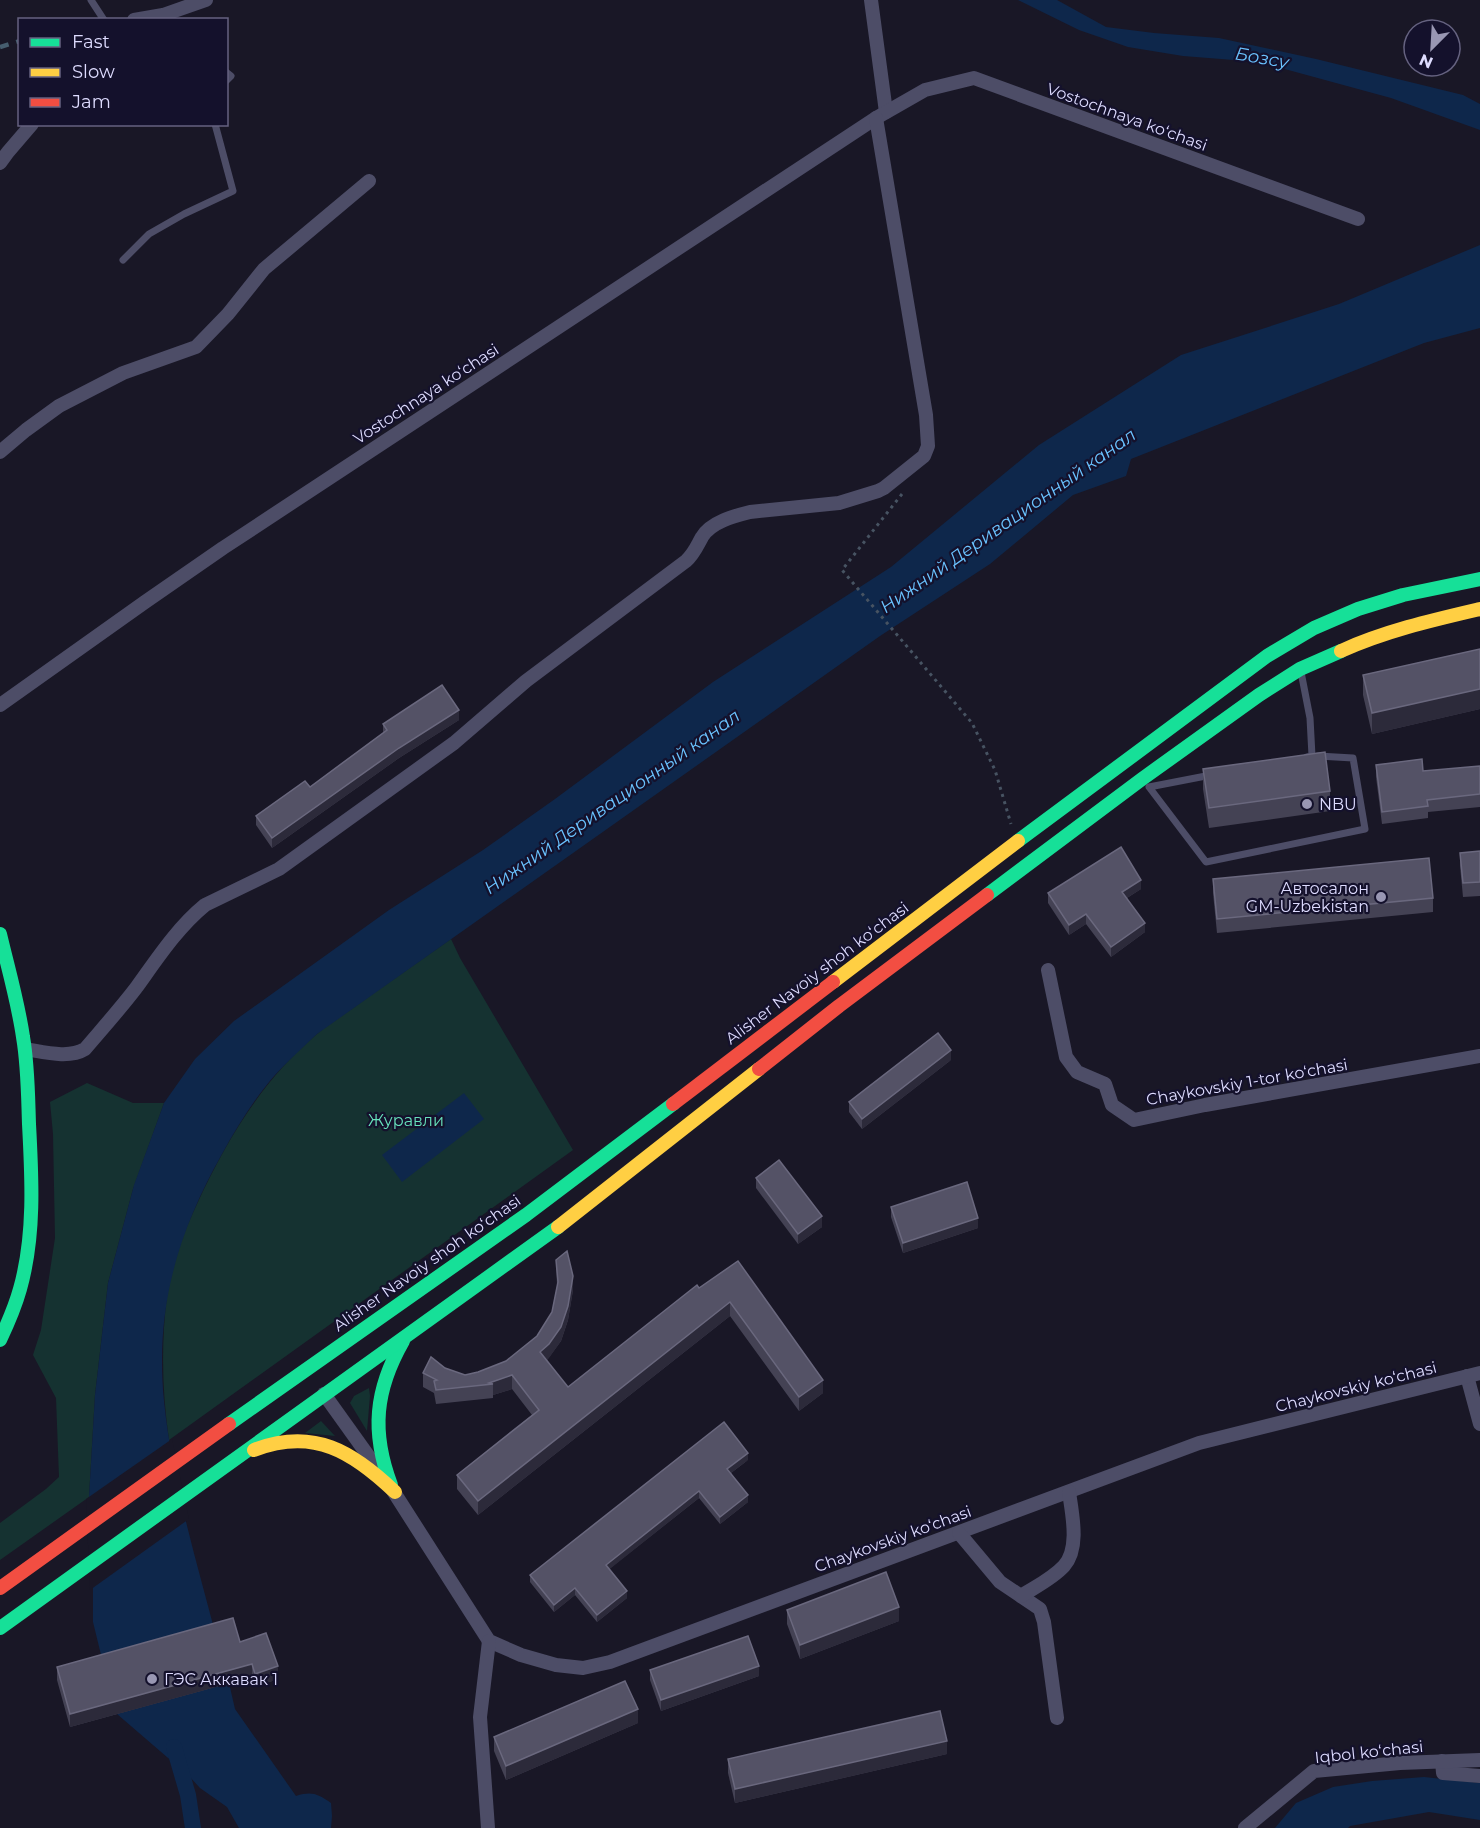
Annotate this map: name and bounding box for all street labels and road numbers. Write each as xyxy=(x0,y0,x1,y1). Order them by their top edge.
street label: Vostochnaya ko‘chasi xyxy=(1044,79,1210,155)
street label: Vostochnaya ko‘chasi xyxy=(350,340,502,448)
street label: Alisher Navoiy shoh koʻchasi xyxy=(722,898,912,1048)
street label: Chaykovskiy 1-tor ko‘chasi xyxy=(1145,1055,1349,1109)
street label: Alisher Navoiy shoh koʻchasi xyxy=(330,1191,524,1335)
street label: Chaykovskiy ko‘chasi xyxy=(1273,1358,1439,1416)
street label: Chaykovskiy ko‘chasi xyxy=(812,1502,974,1576)
street label: Iqbol koʻchasi xyxy=(1314,1737,1424,1767)

